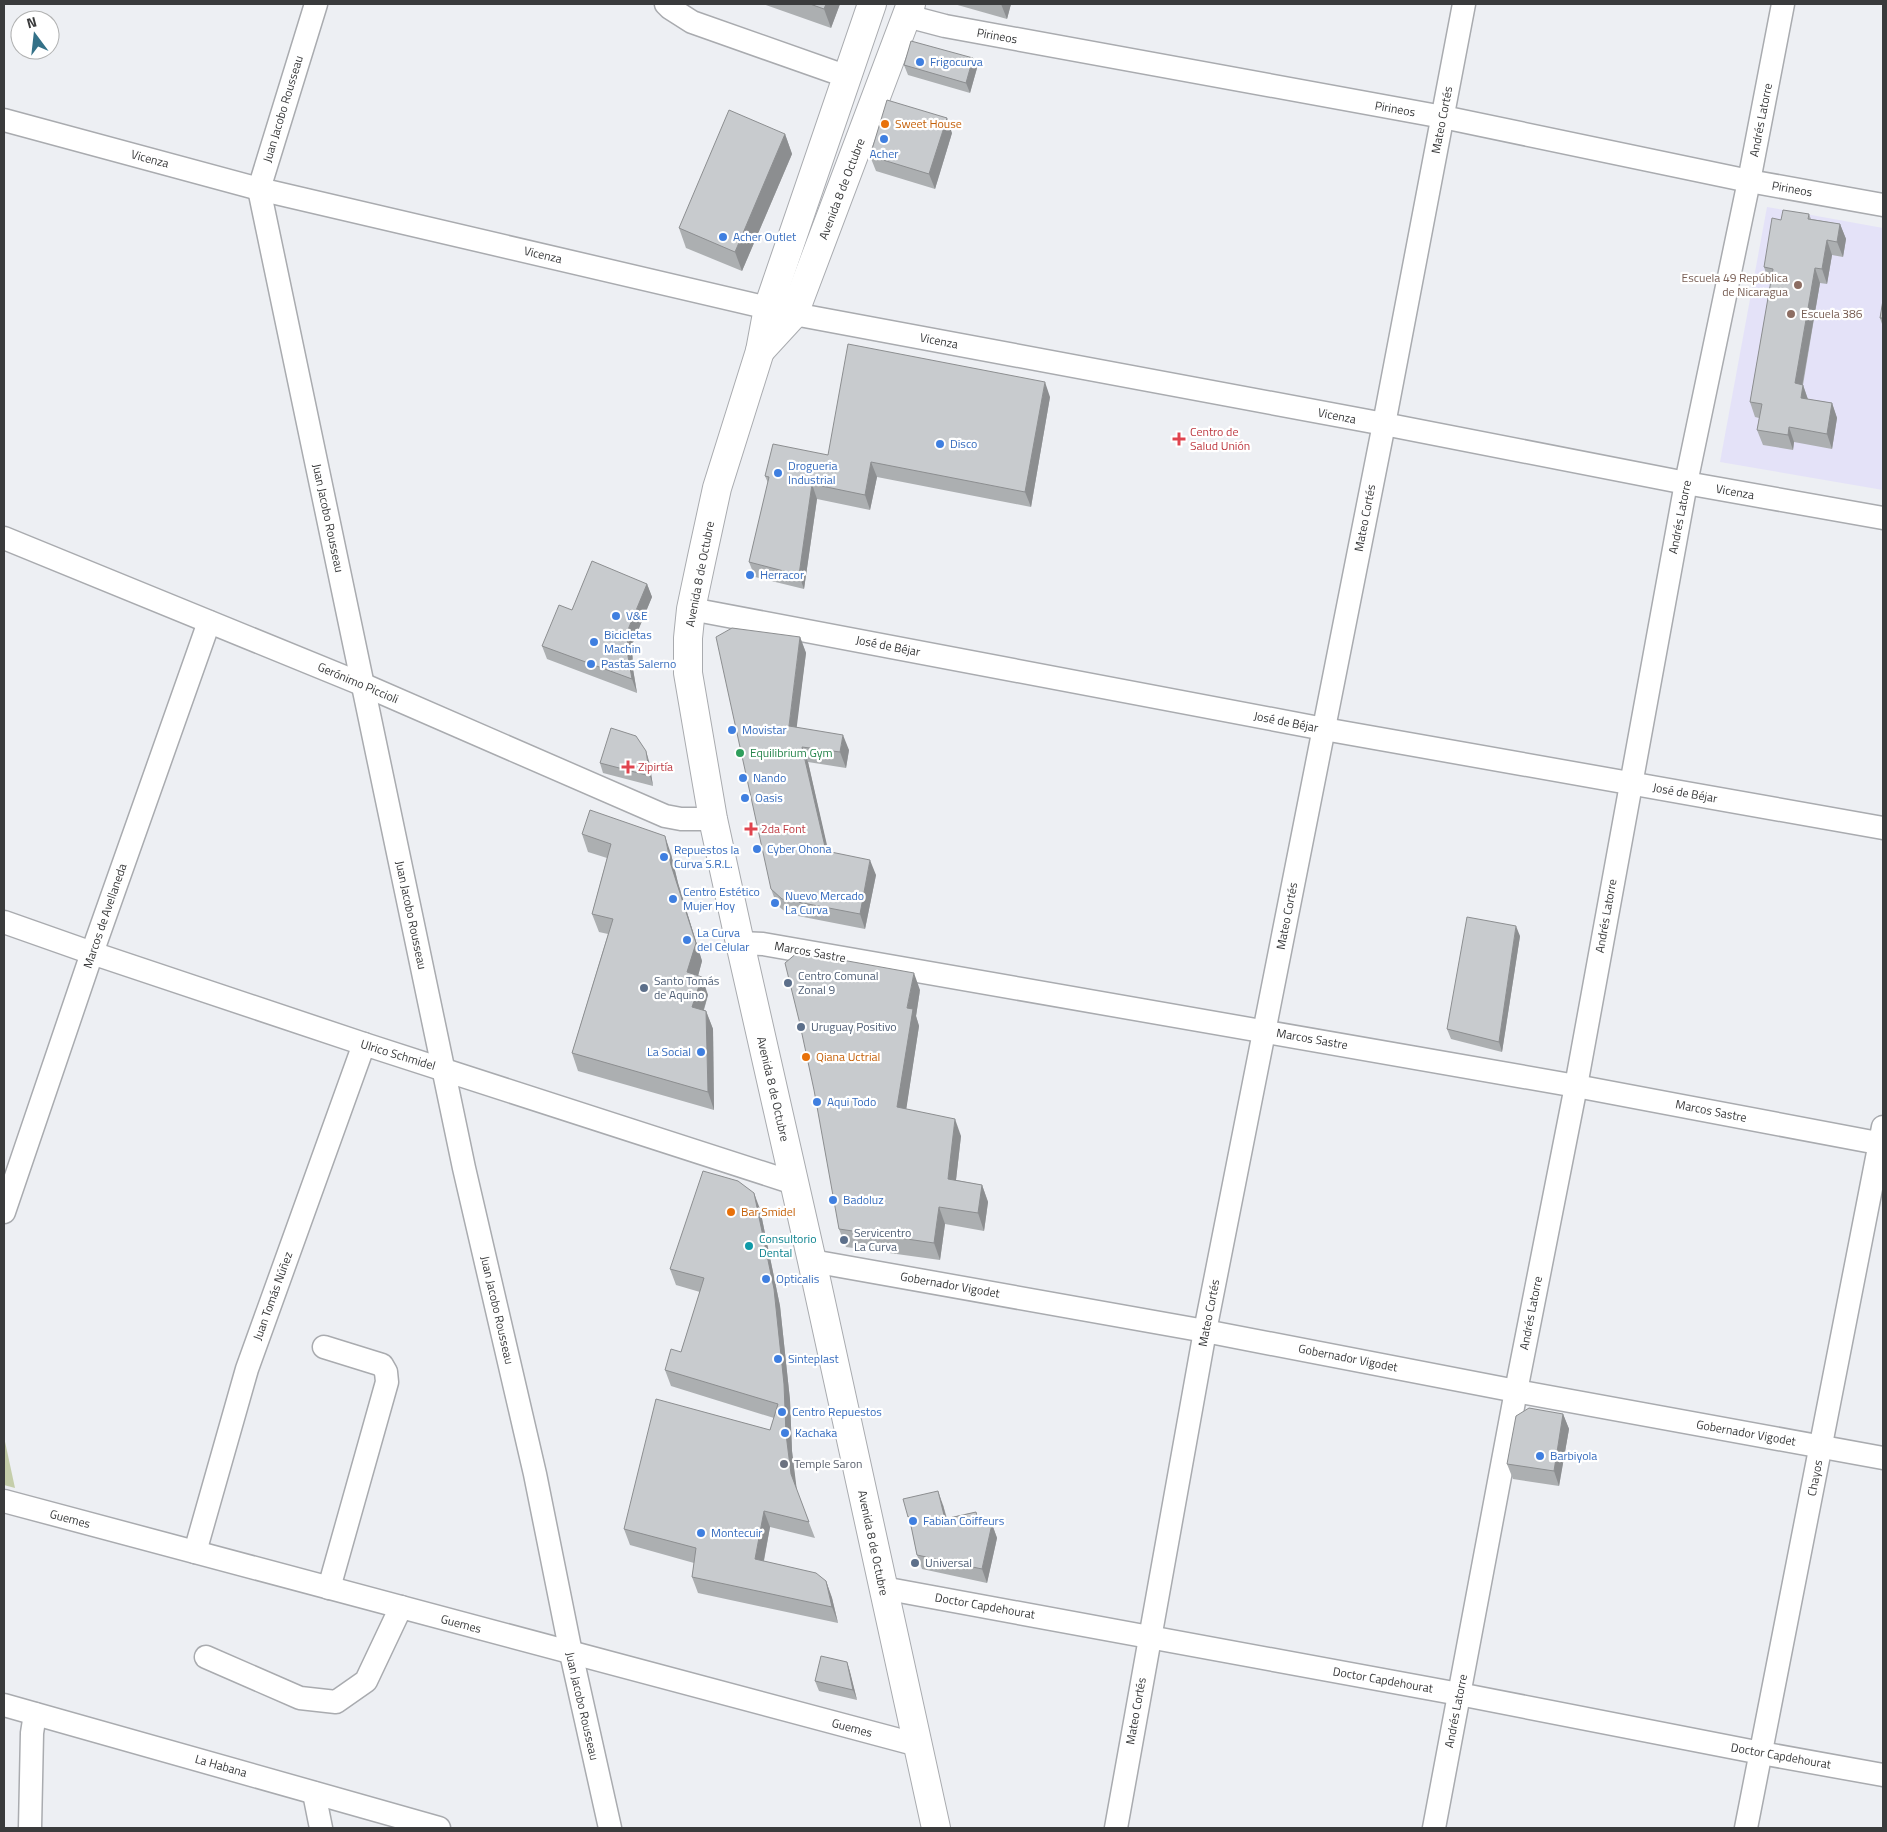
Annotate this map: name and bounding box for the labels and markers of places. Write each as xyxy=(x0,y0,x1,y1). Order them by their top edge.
place label: Frigocurva xyxy=(930,52,983,71)
marker: Frigocurva xyxy=(914,56,926,68)
place label: Sweet House xyxy=(895,114,962,133)
marker: Sweet House xyxy=(879,118,891,130)
marker: Acher xyxy=(878,133,890,145)
place label: Acher xyxy=(870,144,898,163)
place label: Acher Outlet xyxy=(733,227,797,246)
marker: Acher Outlet xyxy=(717,231,729,243)
place label: Escuela 49 República de Nicaragua xyxy=(1682,268,1788,301)
marker: Escuela 49 República de Nicaragua xyxy=(1792,279,1804,291)
place label: Escuela 386 xyxy=(1801,304,1863,323)
marker: Escuela 386 xyxy=(1785,308,1797,320)
place label: Centro de Salud Unión xyxy=(1190,422,1250,455)
marker: Centro de Salud Unión xyxy=(1172,432,1186,446)
place label: Disco xyxy=(950,434,977,453)
marker: Disco xyxy=(934,438,946,450)
place label: Drogueria Industrial xyxy=(788,456,838,489)
marker: Drogueria Industrial xyxy=(772,467,784,479)
place label: Herracor xyxy=(760,565,804,584)
marker: Herracor xyxy=(744,569,756,581)
place label: V&E xyxy=(626,606,648,625)
marker: V&E xyxy=(610,610,622,622)
place label: Bicicletas Machin xyxy=(604,625,652,658)
marker: Bicicletas Machin xyxy=(588,636,600,648)
place label: Pastas Salerno xyxy=(601,654,676,673)
marker: Pastas Salerno xyxy=(585,658,597,670)
place label: Movistar xyxy=(742,720,787,739)
marker: Movistar xyxy=(726,724,738,736)
place label: Equilibrium Gym xyxy=(750,743,833,762)
marker: Equilibrium Gym xyxy=(734,747,746,759)
place label: Zipirtía xyxy=(638,757,673,776)
marker: Zipirtía xyxy=(622,761,634,773)
place label: Nando xyxy=(753,768,786,787)
marker: Nando xyxy=(737,772,749,784)
place label: Oasis xyxy=(755,788,783,807)
marker: Oasis xyxy=(739,792,751,804)
place label: 2da Font xyxy=(761,819,807,838)
marker: 2da Font xyxy=(745,823,757,835)
place label: Cyber Ohona xyxy=(767,839,831,858)
place label: Repuestos la Curva S.R.L. xyxy=(674,840,739,873)
marker: Cyber Ohona xyxy=(751,843,763,855)
marker: Repuestos la Curva S.R.L. xyxy=(658,851,670,863)
place label: Centro Estético Mujer Hoy xyxy=(683,882,760,915)
place label: Nuevo Mercado La Curva xyxy=(785,886,864,919)
marker: Centro Estético Mujer Hoy xyxy=(667,893,679,905)
marker: Nuevo Mercado La Curva xyxy=(769,897,781,909)
place label: La Curva del Celular xyxy=(697,923,749,956)
marker: La Curva del Celular xyxy=(681,934,693,946)
place label: Centro Comunal Zonal 9 xyxy=(798,966,878,999)
place label: Santo Tomás de Aquino xyxy=(654,971,720,1004)
marker: Centro Comunal Zonal 9 xyxy=(782,977,794,989)
marker: Santo Tomás de Aquino xyxy=(638,982,650,994)
place label: Uruguay Positivo xyxy=(811,1017,897,1036)
marker: Uruguay Positivo xyxy=(795,1021,807,1033)
place label: La Social xyxy=(647,1042,691,1061)
marker: La Social xyxy=(695,1046,707,1058)
place label: Qiana Uctrial xyxy=(816,1047,880,1066)
marker: Qiana Uctrial xyxy=(800,1051,812,1063)
place label: Aqui Todo xyxy=(827,1092,876,1111)
marker: Aqui Todo xyxy=(811,1096,823,1108)
place label: Badoluz xyxy=(843,1190,884,1209)
marker: Badoluz xyxy=(827,1194,839,1206)
place label: Bar Smidel xyxy=(741,1202,796,1221)
marker: Bar Smidel xyxy=(725,1206,737,1218)
place label: Servicentro La Curva xyxy=(854,1223,911,1256)
place label: Consultorio Dental xyxy=(759,1229,817,1262)
marker: Servicentro La Curva xyxy=(838,1234,850,1246)
marker: Consultorio Dental xyxy=(743,1240,755,1252)
place label: Opticalis xyxy=(776,1269,820,1288)
marker: Opticalis xyxy=(760,1273,772,1285)
place label: Sinteplast xyxy=(788,1349,840,1368)
marker: Sinteplast xyxy=(772,1353,784,1365)
place label: Centro Repuestos xyxy=(792,1402,882,1421)
marker: Centro Repuestos xyxy=(776,1406,788,1418)
place label: Kachaka xyxy=(795,1423,837,1442)
marker: Kachaka xyxy=(779,1427,791,1439)
place label: Barbiyola xyxy=(1550,1446,1597,1465)
marker: Barbiyola xyxy=(1534,1450,1546,1462)
place label: Temple Saron xyxy=(794,1454,862,1473)
marker: Temple Saron xyxy=(778,1458,790,1470)
place label: Fabian Coiffeurs xyxy=(923,1511,1005,1530)
marker: Fabian Coiffeurs xyxy=(907,1515,919,1527)
place label: Montecuir xyxy=(711,1523,762,1542)
marker: Montecuir xyxy=(695,1527,707,1539)
place label: Universal xyxy=(925,1553,972,1572)
marker: Universal xyxy=(909,1557,921,1569)

